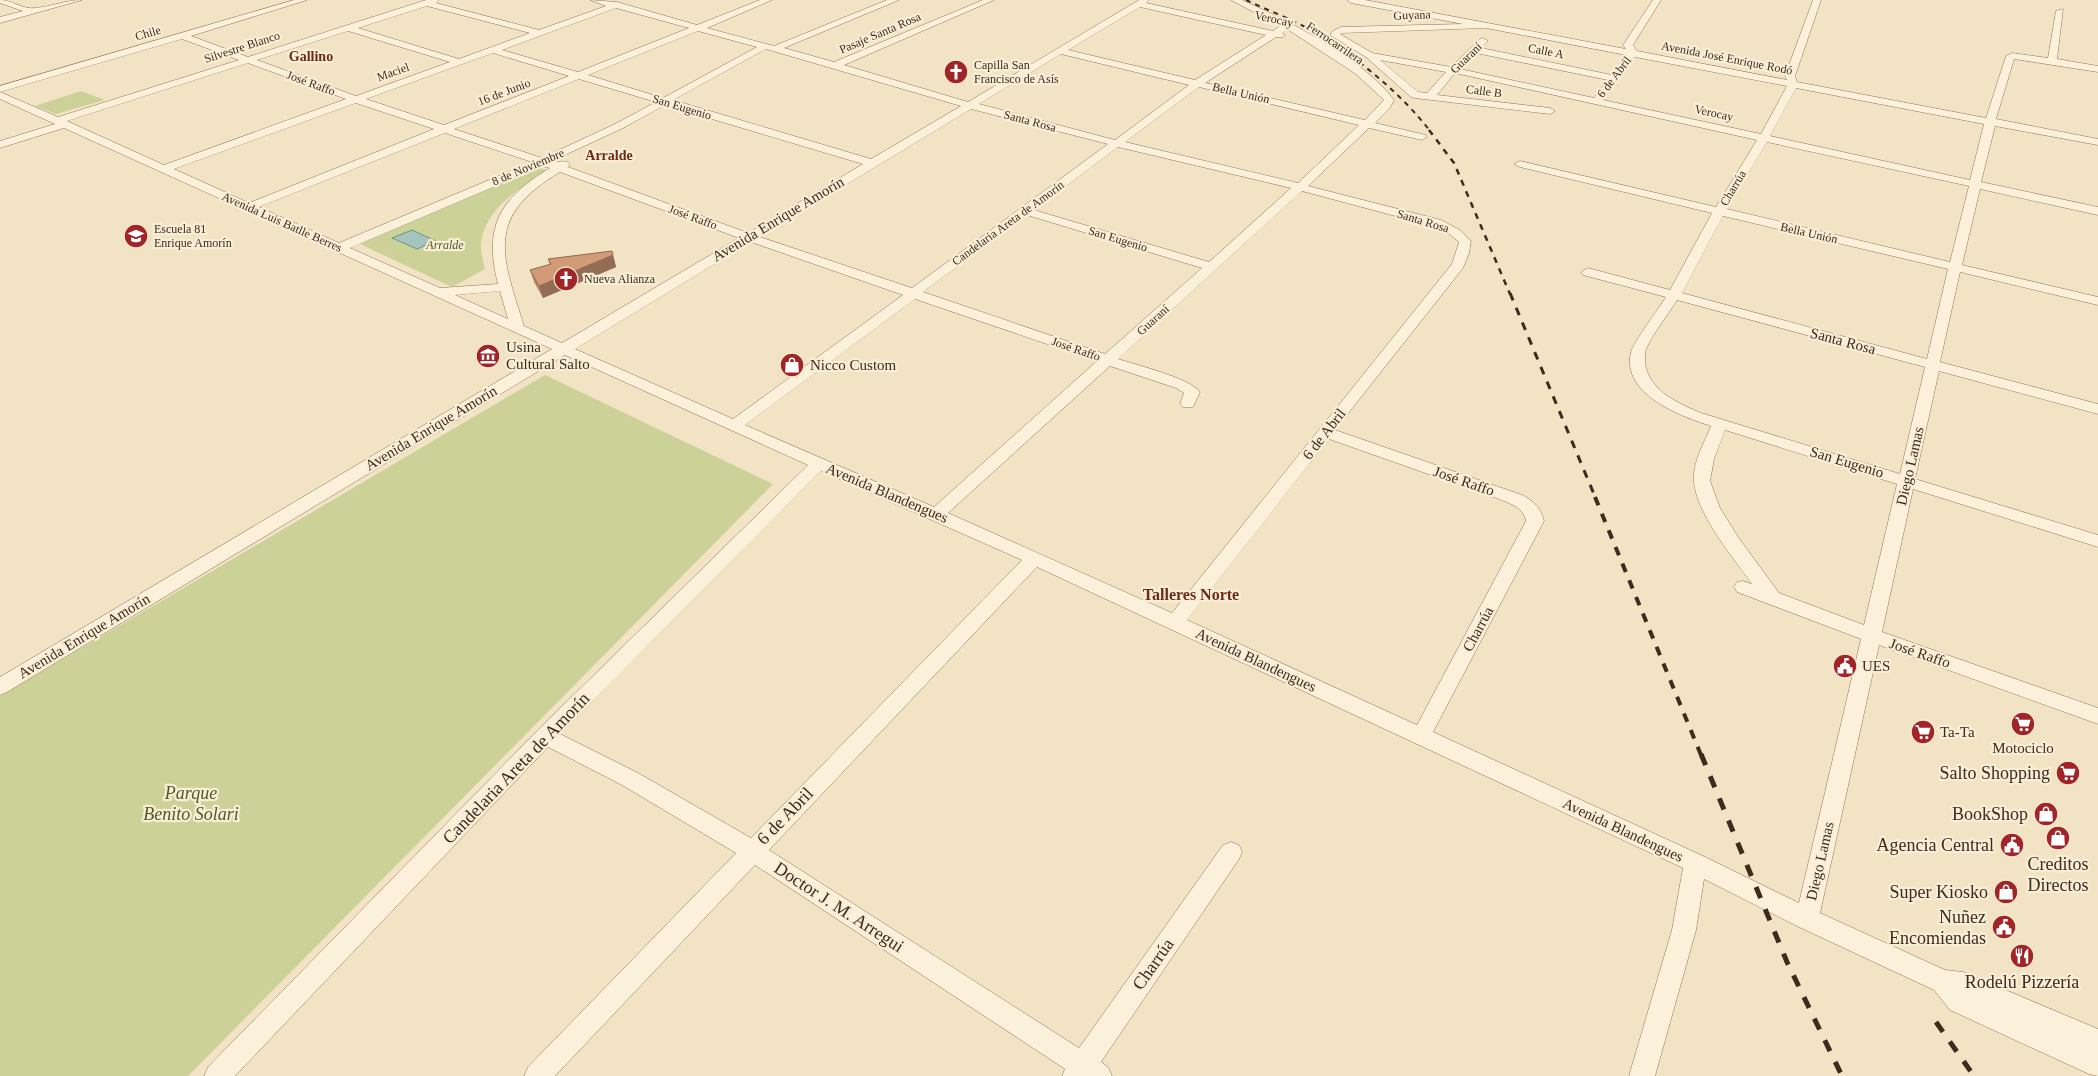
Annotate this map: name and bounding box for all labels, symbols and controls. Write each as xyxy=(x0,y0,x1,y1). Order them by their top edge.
street label: Guyana xyxy=(1393,7,1432,23)
street label: Verocay xyxy=(1253,8,1295,30)
street label: Pasaje Santa Rosa xyxy=(837,9,924,57)
street label: Ferrocarrilera xyxy=(1304,19,1367,68)
street label: Chile xyxy=(134,23,162,43)
street label: Silvestre Blanco xyxy=(202,28,282,66)
street label: Avenida José Enrique Rodó xyxy=(1660,38,1794,78)
street label: Guaraní xyxy=(1447,39,1485,76)
street label: Calle A xyxy=(1527,41,1565,61)
district label: Gallino xyxy=(289,49,333,64)
street label: 6 de Abril xyxy=(1594,53,1634,100)
place label: Capilla San Francisco de Asís xyxy=(974,58,1059,86)
street label: Maciel xyxy=(375,59,412,84)
church icon: Capilla San Francisco de Asís xyxy=(943,59,969,85)
street label: José Raffo xyxy=(285,68,337,98)
street label: 16 de Junio xyxy=(476,76,532,108)
street label: Bella Unión xyxy=(1211,80,1271,106)
street label: Calle B xyxy=(1465,82,1503,100)
street label: San Eugenio xyxy=(651,91,713,123)
street label: Verocay xyxy=(1693,102,1735,124)
street label: Santa Rosa xyxy=(1002,107,1058,135)
street label: 8 de Noviembre xyxy=(490,145,566,189)
district label: Arralde xyxy=(585,148,633,163)
street label: Charrúa xyxy=(1717,167,1749,208)
street label: Avenida Enrique Amorín xyxy=(709,173,847,265)
street label: Candelaria Areta de Amorín xyxy=(949,178,1067,268)
street label: Avenida Luis Batlle Berres xyxy=(220,189,345,255)
street label: José Raffo xyxy=(667,202,719,232)
street label: Santa Rosa xyxy=(1395,206,1451,236)
street label: Bella Unión xyxy=(1779,220,1839,246)
place label: Escuela 81 Enrique Amorín xyxy=(154,222,232,250)
school or university icon: Escuela 81 Enrique Amorín xyxy=(123,223,149,249)
street label: San Eugenio xyxy=(1087,223,1149,255)
park label: Arralde xyxy=(425,238,464,252)
church icon: Nueva Alianza xyxy=(553,266,579,292)
place label: Nueva Alianza xyxy=(584,272,656,286)
street label: Guaraní xyxy=(1134,301,1173,338)
street label: Santa Rosa xyxy=(1809,325,1878,357)
street label: José Raffo xyxy=(1050,334,1102,364)
place label: Usina Cultural Salto xyxy=(506,339,590,372)
museum icon: Usina Cultural Salto xyxy=(475,343,501,369)
shop icon: Nicco Custom xyxy=(779,352,805,378)
place label: Nicco Custom xyxy=(810,357,897,373)
street label: Avenida Enrique Amorín xyxy=(362,382,500,474)
street label: 6 de Abril xyxy=(1299,405,1349,463)
street label: Diego Lamas xyxy=(1893,425,1927,507)
street label: San Eugenio xyxy=(1808,443,1886,481)
street label: Avenida Blandengues xyxy=(824,460,951,526)
street label: José Raffo xyxy=(1431,463,1497,499)
district label: Talleres Norte xyxy=(1143,586,1239,603)
street label: Avenida Enrique Amorín xyxy=(15,590,153,682)
street label: Charrúa xyxy=(1460,604,1497,654)
street label: Avenida Blandengues xyxy=(1193,625,1319,695)
street label: José Raffo xyxy=(1887,635,1953,671)
public building icon: UES xyxy=(1832,653,1858,679)
place label: UES xyxy=(1862,658,1890,674)
street label: Candelaria Areta de Amorín xyxy=(438,688,594,848)
supermarket icon: Motociclo xyxy=(2010,711,2036,737)
supermarket icon: Ta-Ta xyxy=(1910,719,1936,745)
place label: Ta-Ta xyxy=(1940,724,1975,740)
place label: Motociclo xyxy=(1992,740,2054,756)
supermarket icon: Salto Shopping xyxy=(2055,760,2081,786)
place label: Salto Shopping xyxy=(1939,763,2050,783)
park label: Parque Benito Solari xyxy=(143,783,239,824)
street label: 6 de Abril xyxy=(753,783,817,849)
street label: Avenida Blandengues xyxy=(1560,795,1686,865)
shop icon: BookShop xyxy=(2033,801,2059,827)
place label: BookShop xyxy=(1952,804,2028,824)
street label: Diego Lamas xyxy=(1803,820,1837,902)
shop icon: Creditos Directos xyxy=(2045,825,2071,851)
public building icon: Agencia Central xyxy=(1999,832,2025,858)
place label: Agencia Central xyxy=(1877,835,1994,855)
place label: Creditos Directos xyxy=(2028,854,2089,895)
street label: Doctor J. M. Arregui xyxy=(770,858,908,956)
shop icon: Super Kiosko xyxy=(1993,879,2019,905)
place label: Super Kiosko xyxy=(1890,882,1988,902)
place label: Nuñez Encomiendas xyxy=(1889,907,1986,948)
public building icon: Nuñez Encomiendas xyxy=(1991,914,2017,940)
street label: Charrúa xyxy=(1128,935,1178,993)
restaurant icon: Rodelú Pizzería xyxy=(2009,943,2035,969)
place label: Rodelú Pizzería xyxy=(1965,972,2079,992)

